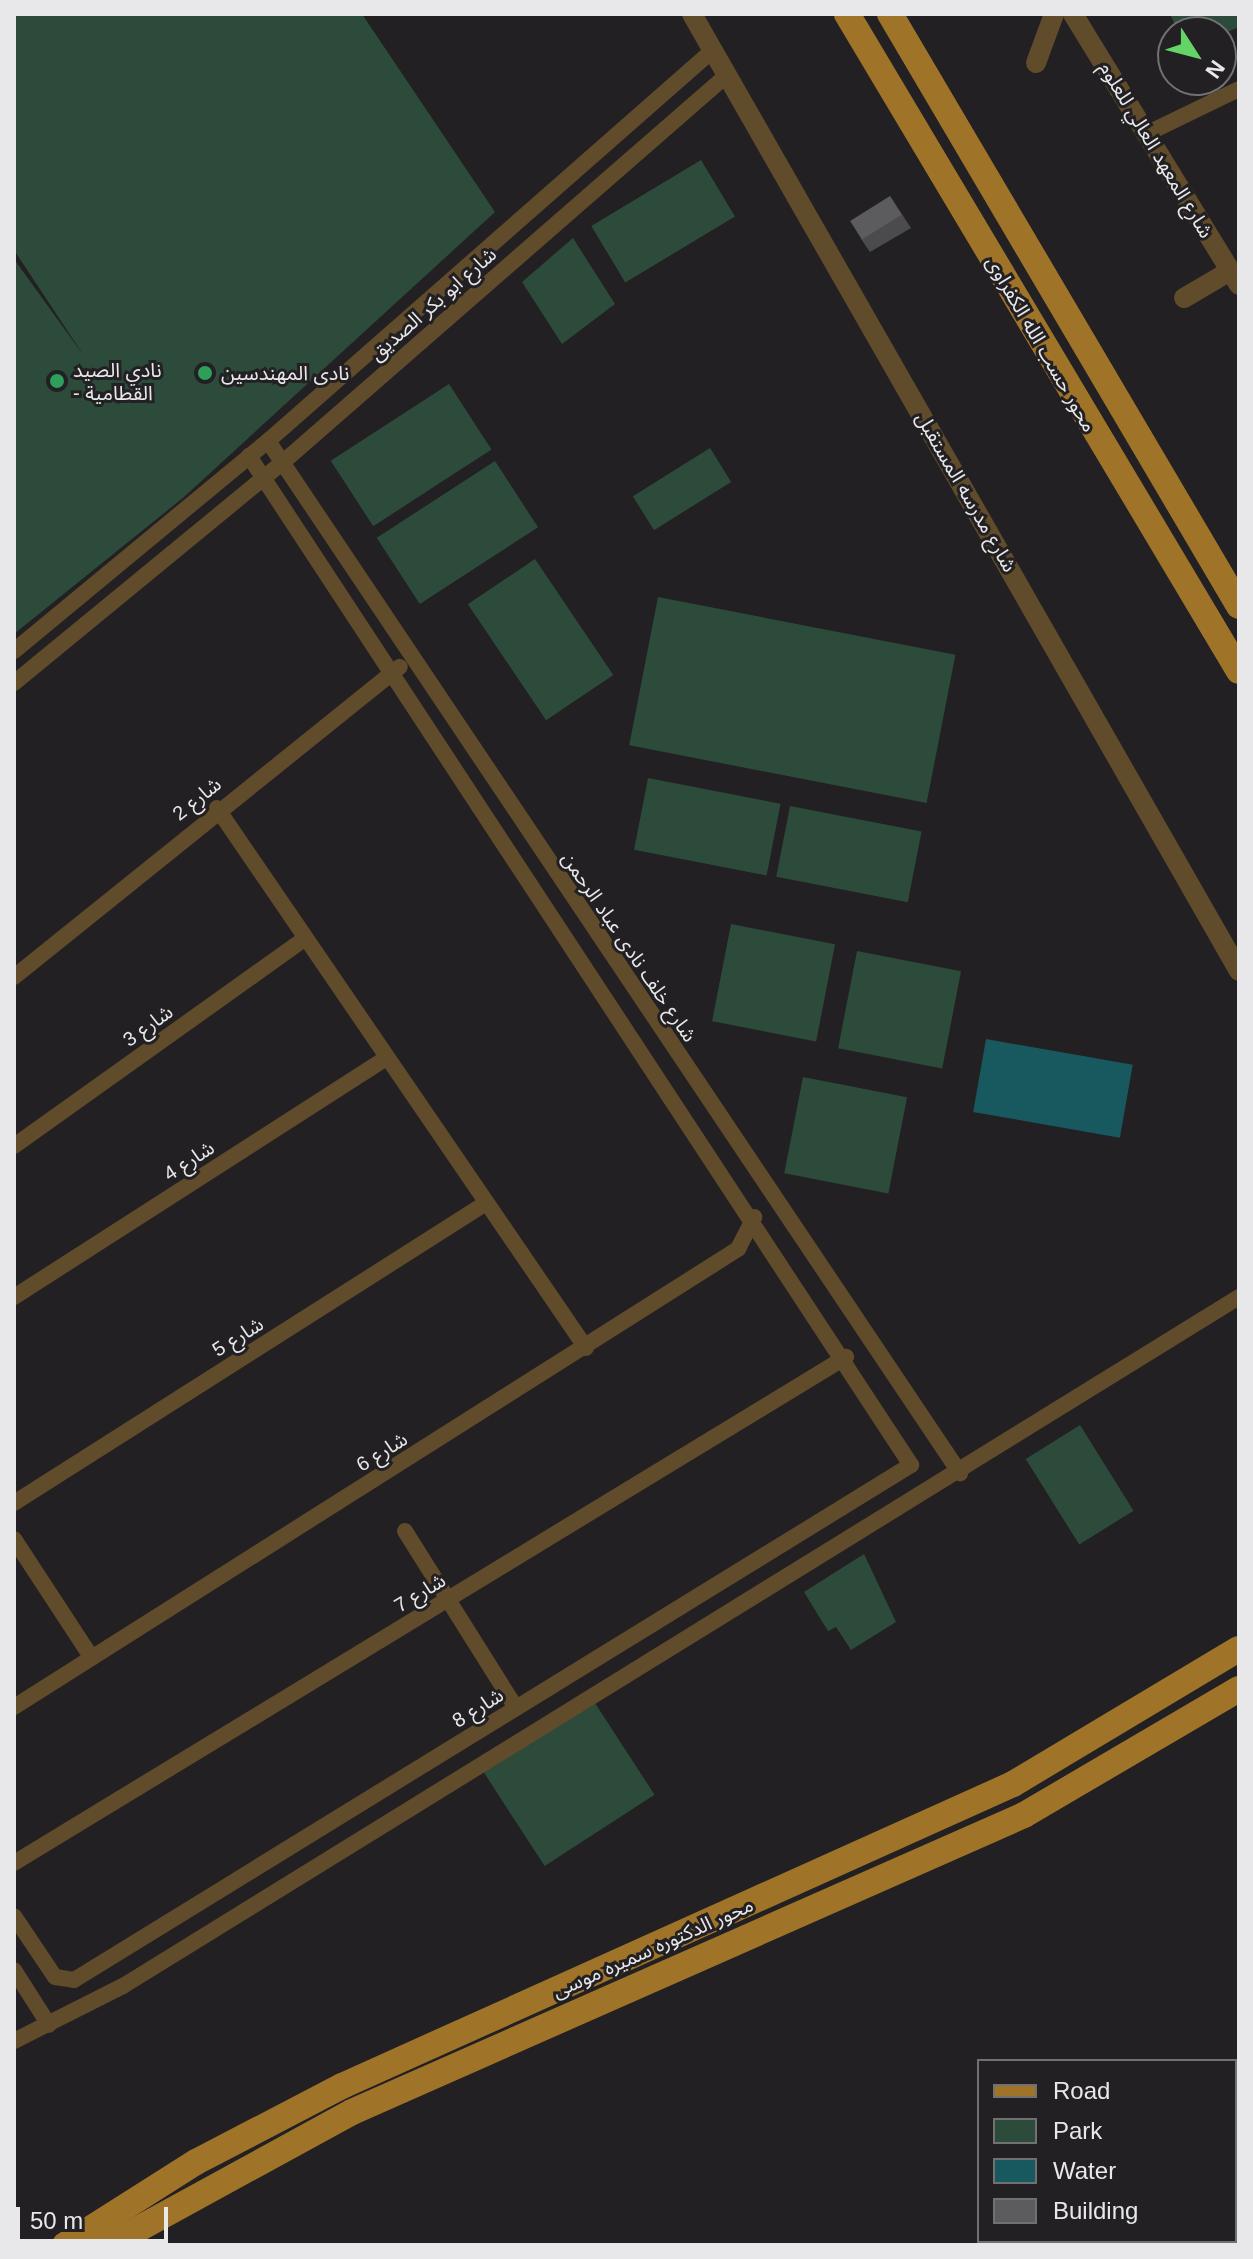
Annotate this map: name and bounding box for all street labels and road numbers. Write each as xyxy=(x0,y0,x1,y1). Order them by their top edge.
street label: شارع المعهد العالي للعلوم xyxy=(1094,58,1218,242)
street label: شارع ابو بكر الصديق xyxy=(365,242,501,366)
street label: محور حسب الله الكفراوى xyxy=(981,252,1101,436)
street label: شارع مدرسه المستقبل xyxy=(910,408,1022,576)
street label: شارع 2 xyxy=(168,772,226,826)
street label: شارع خلف نادى عباد الرحمن xyxy=(556,847,702,1047)
street label: شارع 3 xyxy=(118,1000,178,1052)
street label: شارع 4 xyxy=(159,1136,219,1186)
street label: شارع 5 xyxy=(208,1312,268,1362)
street label: شارع 6 xyxy=(352,1427,412,1477)
street label: شارع 7 xyxy=(390,1568,450,1618)
street label: شارع 8 xyxy=(448,1683,508,1733)
street label: محور الدكتوره سميره موسى xyxy=(549,1893,757,2003)

